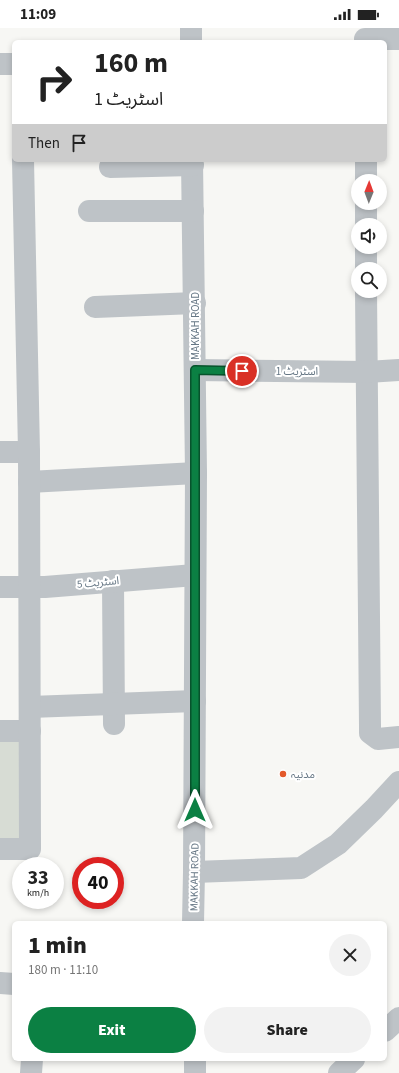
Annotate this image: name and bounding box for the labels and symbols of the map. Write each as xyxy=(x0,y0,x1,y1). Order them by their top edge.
north arrow xyxy=(351,174,387,210)
street label: MAKKAH ROAD xyxy=(188,292,203,360)
pin xyxy=(225,354,259,388)
street label: اسٹریٹ 1 xyxy=(276,364,318,379)
street label: اسٹریٹ 5 xyxy=(76,573,120,592)
place label: مدنیہ xyxy=(291,767,315,782)
marker: مدنیہ xyxy=(278,769,288,779)
position arrow xyxy=(174,789,216,831)
street label: MAKKAH ROAD xyxy=(186,843,203,911)
speed limit sign: 40 xyxy=(72,857,124,909)

